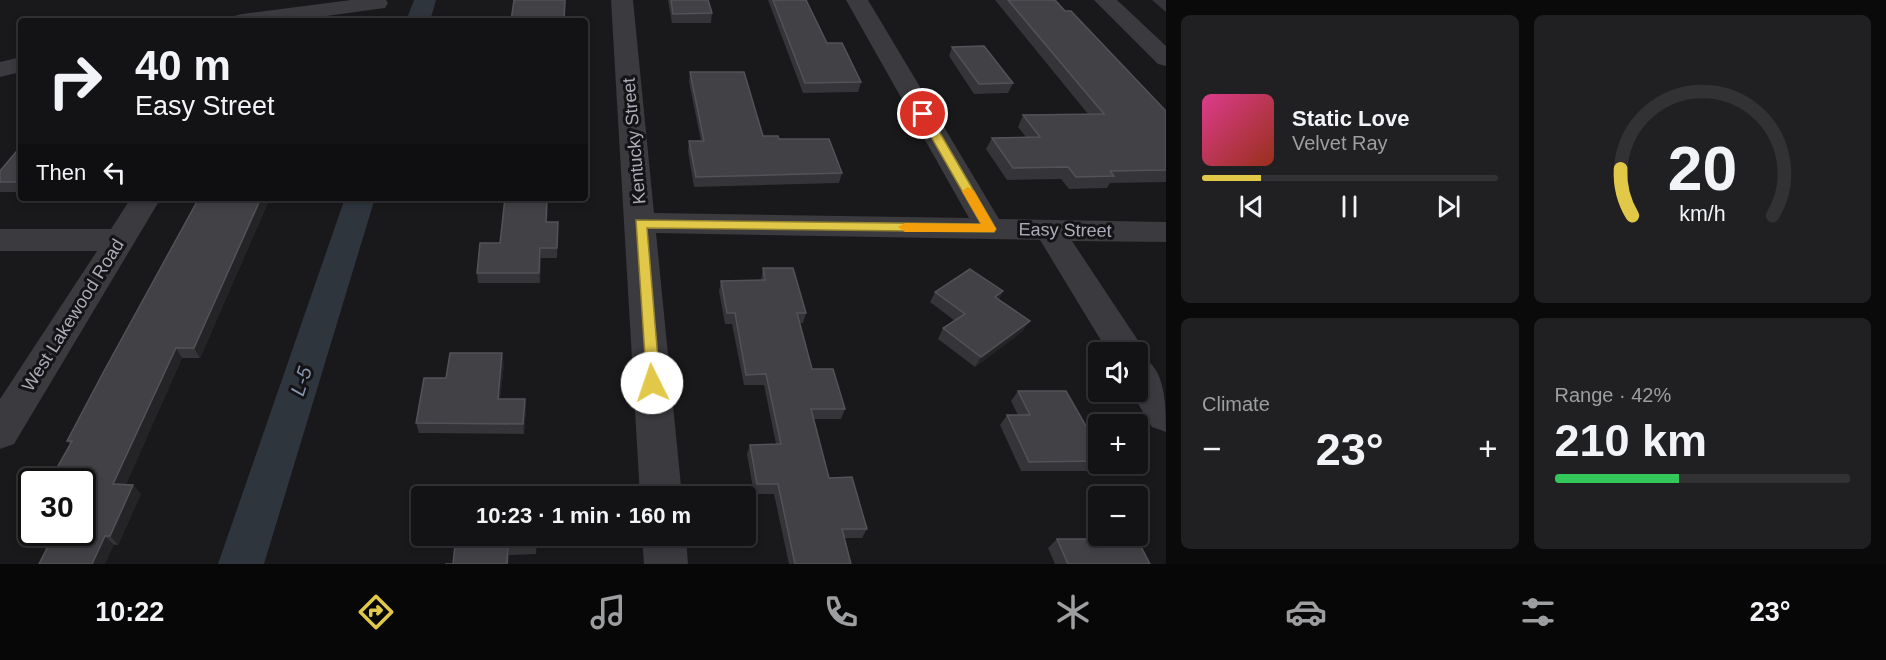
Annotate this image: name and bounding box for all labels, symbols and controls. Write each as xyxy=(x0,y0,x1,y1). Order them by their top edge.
icon: right xyxy=(36,42,114,120)
text: 40 m xyxy=(135,42,231,89)
street label: Kentucky Street xyxy=(619,77,649,205)
pin xyxy=(897,88,948,139)
text: Easy Street xyxy=(135,91,275,121)
icon: arrive xyxy=(906,97,939,130)
text: Static Love xyxy=(1292,106,1409,131)
text: Velvet Ray xyxy=(1292,132,1388,154)
text: 20 xyxy=(1668,134,1737,203)
icon: left xyxy=(98,156,131,189)
text: Then xyxy=(36,160,86,185)
icon: previous xyxy=(1235,190,1268,223)
icon: pause xyxy=(1333,190,1366,223)
icon: next xyxy=(1432,190,1465,223)
text: km/h xyxy=(1679,202,1725,226)
street label: Easy Street xyxy=(1018,219,1112,241)
street label: West Lakewood Road xyxy=(18,235,128,395)
map controls xyxy=(1088,342,1148,546)
button: sound xyxy=(1088,342,1148,402)
position arrow xyxy=(620,351,684,415)
water label: L-5 xyxy=(286,363,316,398)
text: Range · 42% xyxy=(1555,384,1671,406)
text: Climate xyxy=(1202,393,1270,415)
button: + xyxy=(1088,414,1148,474)
text: 210 km xyxy=(1555,415,1707,466)
text: 23° xyxy=(1316,424,1384,475)
text: − xyxy=(1202,430,1221,467)
text: + xyxy=(1478,430,1498,467)
speed limit sign: 30 xyxy=(18,468,96,546)
button: − xyxy=(1088,486,1148,546)
text: 10:23 · 1 min · 160 m xyxy=(476,503,691,528)
icon: directions xyxy=(355,591,397,633)
icon: music xyxy=(587,591,629,633)
icon: phone xyxy=(820,591,862,633)
icon: climate xyxy=(1052,591,1094,633)
icon: car xyxy=(1285,591,1327,633)
icon: filters xyxy=(1517,591,1559,633)
text: 10:22 xyxy=(95,597,164,627)
text: 23° xyxy=(1750,597,1791,627)

